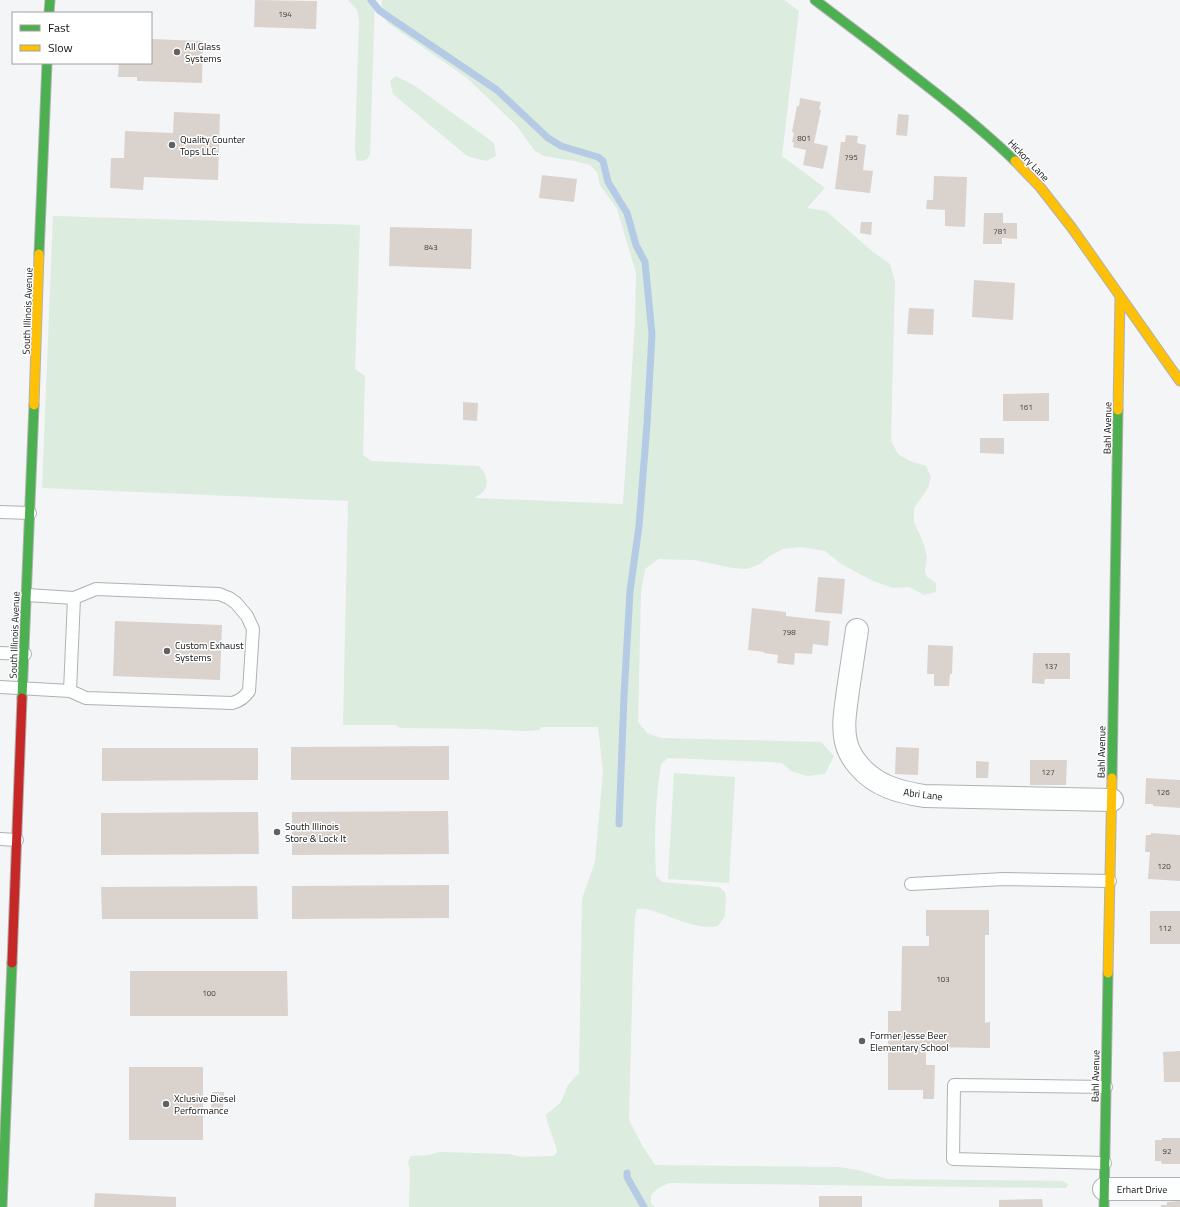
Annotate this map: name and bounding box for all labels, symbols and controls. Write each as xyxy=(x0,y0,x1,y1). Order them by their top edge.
house number: 194 xyxy=(278,8,292,20)
legend xyxy=(12,12,152,64)
text: Fast xyxy=(48,18,71,37)
text: Slow xyxy=(48,38,73,57)
place label: All Glass Systems xyxy=(185,39,222,66)
marker: All Glass Systems xyxy=(172,47,182,57)
place label: Quality Counter Tops LLC. xyxy=(180,132,246,159)
house number: 801 xyxy=(797,132,811,144)
street label: Hickory Lane xyxy=(1005,136,1053,185)
marker: Quality Counter Tops LLC. xyxy=(167,140,177,150)
house number: 795 xyxy=(844,151,858,163)
house number: 781 xyxy=(993,225,1007,237)
house number: 843 xyxy=(424,241,438,253)
street label: South Illinois Avenue xyxy=(18,267,37,355)
house number: 161 xyxy=(1019,401,1033,413)
street label: Bahl Avenue xyxy=(1100,402,1115,454)
street label: South Illinois Avenue xyxy=(5,591,24,679)
house number: 798 xyxy=(782,626,796,638)
place label: Custom Exhaust Systems xyxy=(175,638,244,665)
marker: Custom Exhaust Systems xyxy=(162,646,172,656)
house number: 137 xyxy=(1044,660,1058,672)
street label: Bahl Avenue xyxy=(1094,726,1109,778)
house number: 127 xyxy=(1041,766,1055,778)
street label: Abri Lane xyxy=(903,785,943,804)
house number: 126 xyxy=(1156,786,1170,798)
place label: South Illinois Store & Lock It xyxy=(285,819,347,846)
marker: South Illinois Store & Lock It xyxy=(272,827,282,837)
house number: 120 xyxy=(1157,860,1171,872)
house number: 112 xyxy=(1158,922,1172,934)
house number: 103 xyxy=(936,973,950,985)
house number: 100 xyxy=(202,987,216,999)
place label: Former Jesse Beer Elementary School xyxy=(870,1028,949,1055)
marker: Former Jesse Beer Elementary School xyxy=(857,1036,867,1046)
street label: Bahl Avenue xyxy=(1088,1050,1103,1102)
place label: Xclusive Diesel Performance xyxy=(174,1091,236,1118)
marker: Xclusive Diesel Performance xyxy=(161,1099,171,1109)
house number: 92 xyxy=(1163,1145,1171,1157)
street label: Erhart Drive xyxy=(1117,1182,1167,1197)

